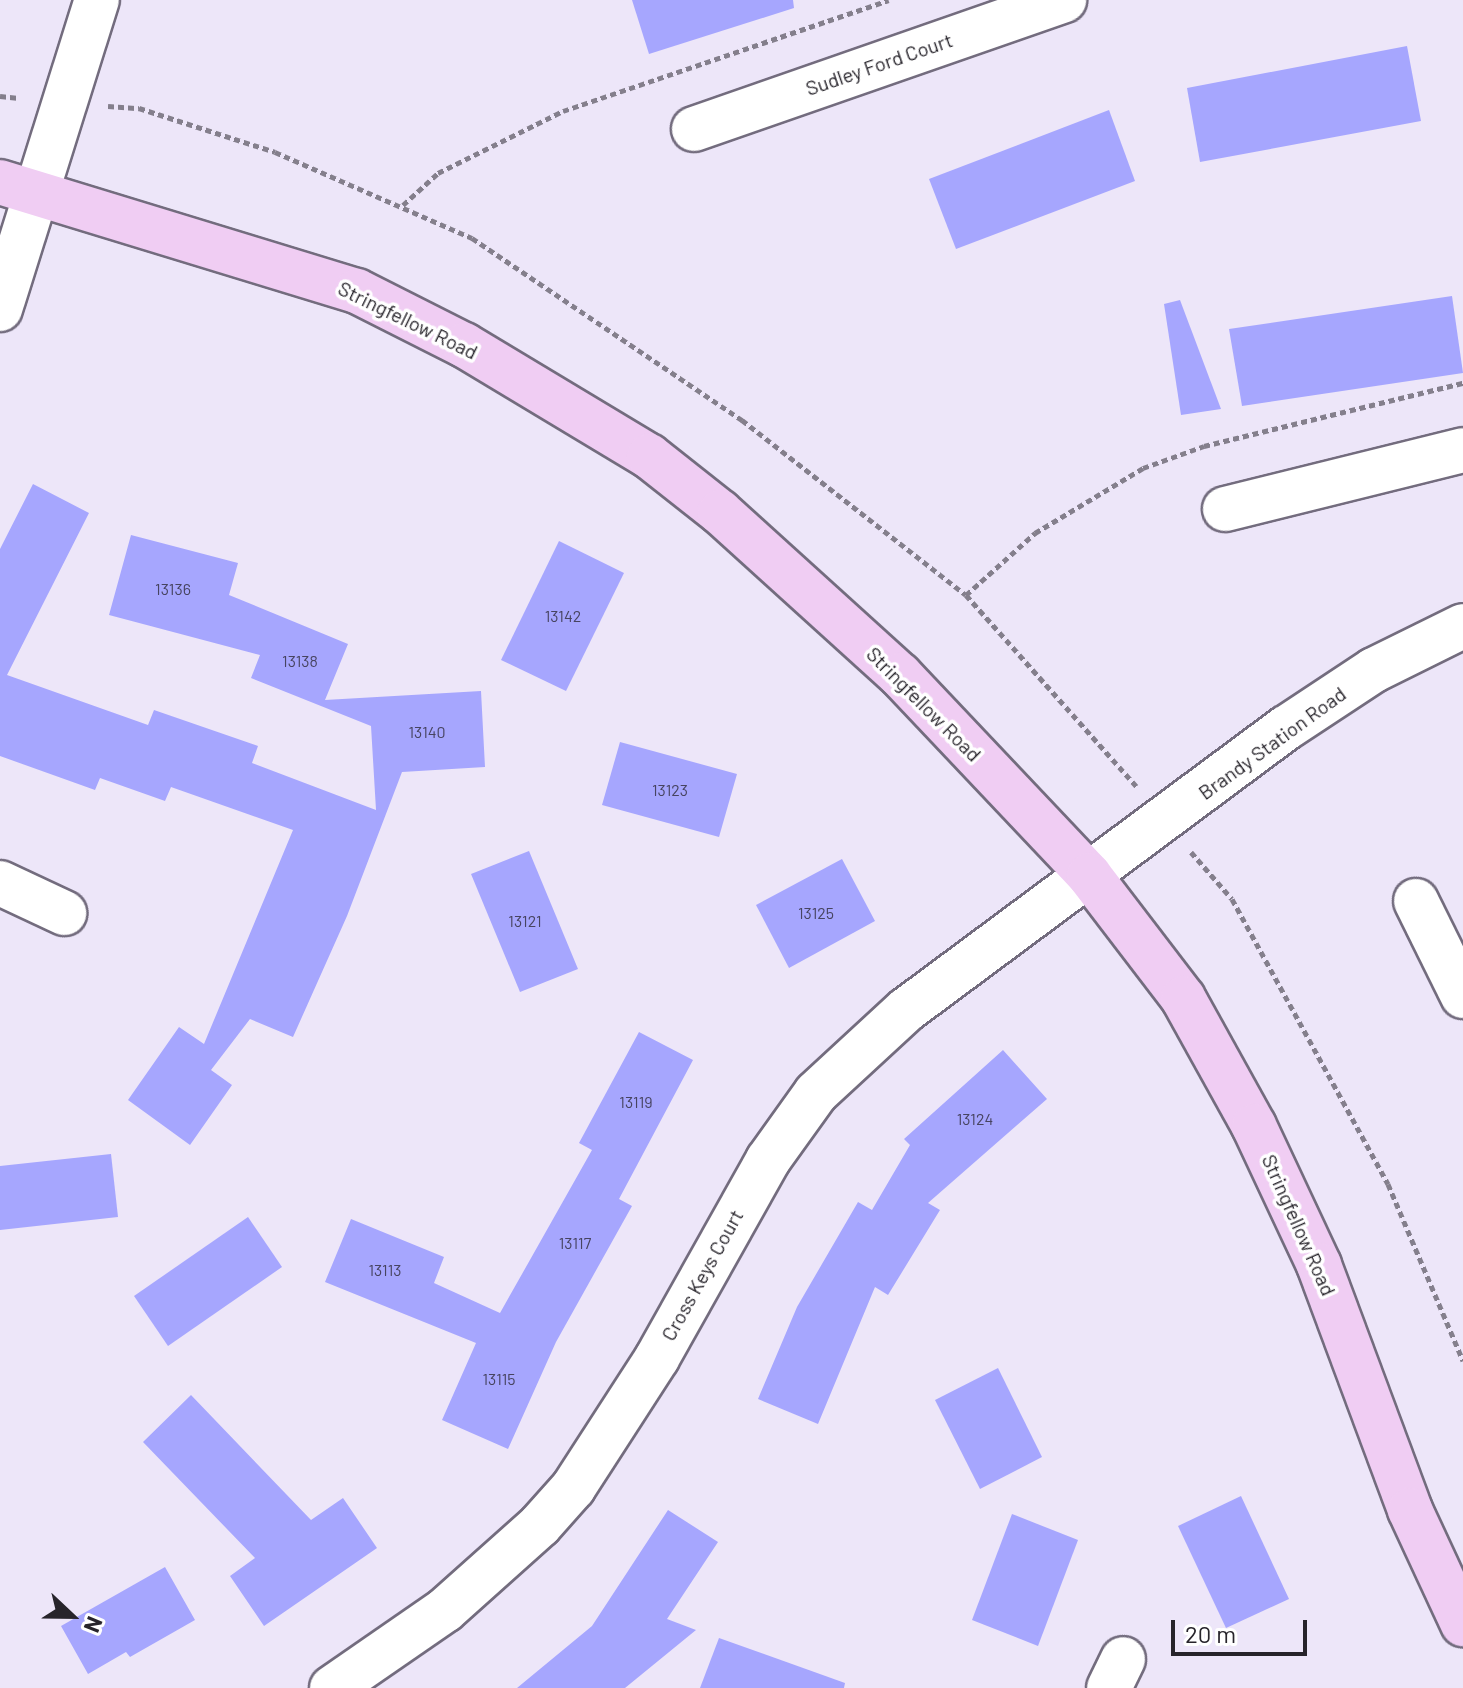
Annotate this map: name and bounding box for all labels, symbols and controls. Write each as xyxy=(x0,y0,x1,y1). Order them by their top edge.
street label: Sudley Ford Court xyxy=(802,28,956,100)
street label: Stringfellow Road xyxy=(334,276,482,364)
house number: 13136 xyxy=(155,579,191,599)
house number: 13142 xyxy=(545,606,581,626)
street label: Stringfellow Road xyxy=(862,642,986,766)
house number: 13138 xyxy=(282,651,318,671)
street label: Brandy Station Road xyxy=(1194,682,1350,804)
house number: 13140 xyxy=(408,722,446,742)
house number: 13123 xyxy=(652,780,688,800)
house number: 13125 xyxy=(798,903,834,923)
house number: 13121 xyxy=(508,911,542,931)
house number: 13119 xyxy=(619,1092,653,1112)
house number: 13124 xyxy=(957,1109,993,1129)
street label: Stringfellow Road xyxy=(1257,1151,1341,1299)
street label: Cross Keys Court xyxy=(656,1205,748,1345)
house number: 13117 xyxy=(559,1233,591,1253)
house number: 13113 xyxy=(368,1260,402,1280)
house number: 13115 xyxy=(482,1369,516,1389)
north arrow xyxy=(32,1576,112,1656)
scale bar xyxy=(1175,1604,1311,1654)
text: N xyxy=(79,1613,109,1637)
text: 20 m xyxy=(1185,1619,1236,1648)

